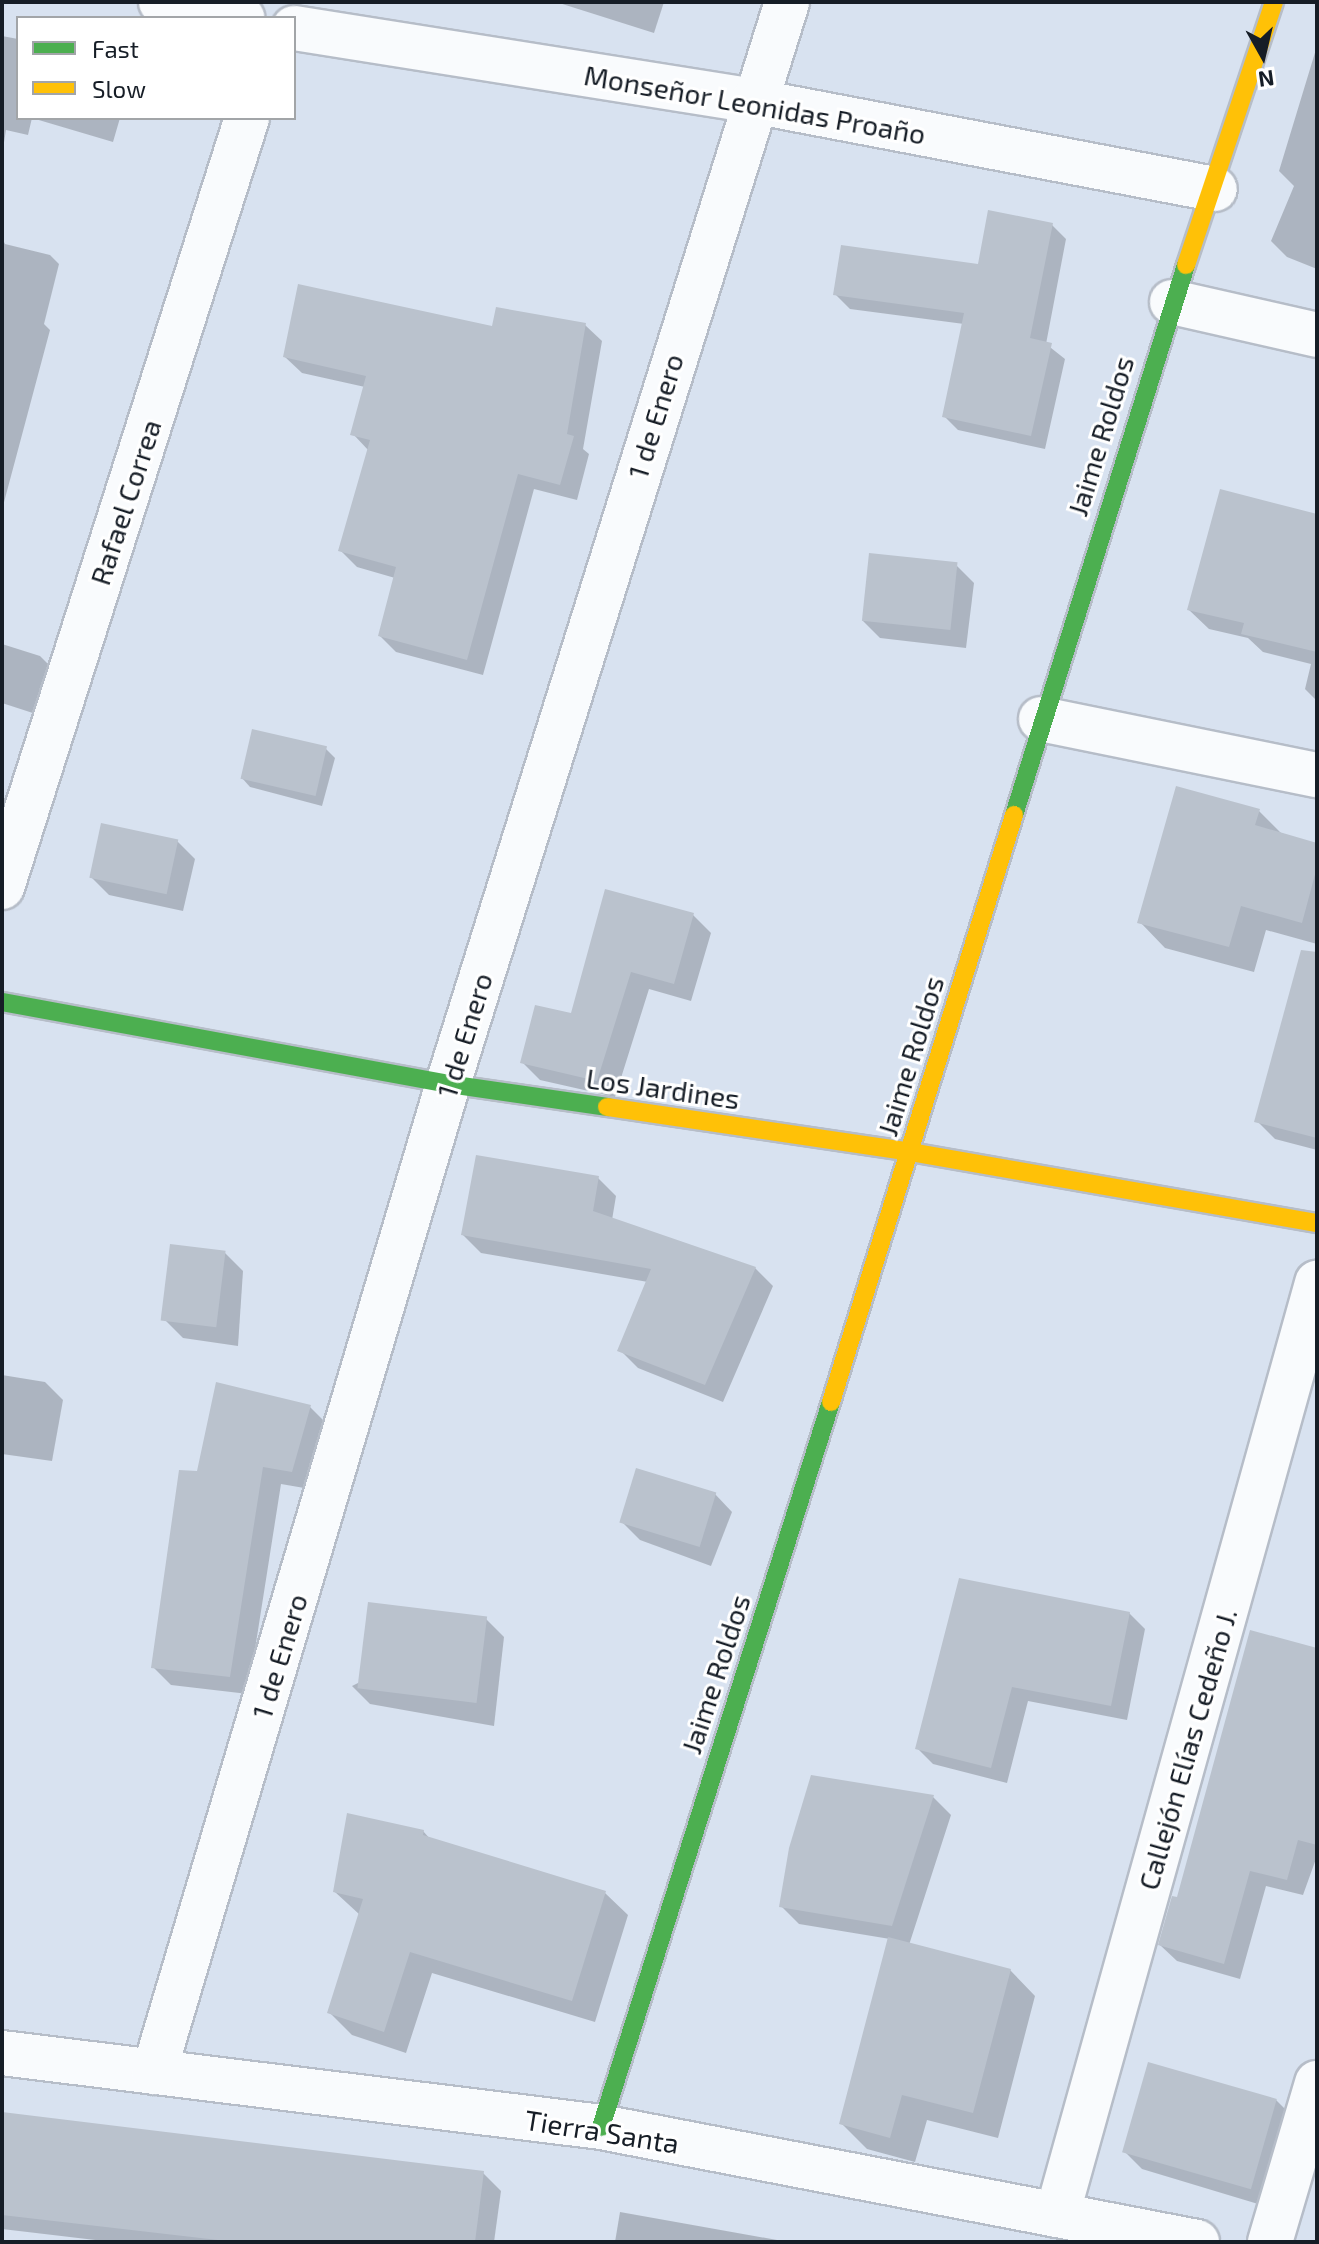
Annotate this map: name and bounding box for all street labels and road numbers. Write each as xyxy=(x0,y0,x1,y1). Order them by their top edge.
street label: Monseñor Leonidas Proaño xyxy=(581,57,929,151)
street label: 1 de Enero xyxy=(620,350,690,482)
street label: Jaime Roldos xyxy=(1060,352,1140,520)
street label: Rafael Correa xyxy=(82,415,168,589)
street label: 1 de Enero xyxy=(429,969,499,1101)
street label: Jaime Roldos xyxy=(870,972,950,1140)
street label: Los Jardines xyxy=(584,1061,742,1115)
street label: 1 de Enero xyxy=(244,1590,314,1722)
street label: Jaime Roldos xyxy=(673,1590,757,1758)
street label: Callejón Elías Cedeño J. xyxy=(1131,1604,1243,1894)
street label: Tierra Santa xyxy=(522,2102,682,2160)

